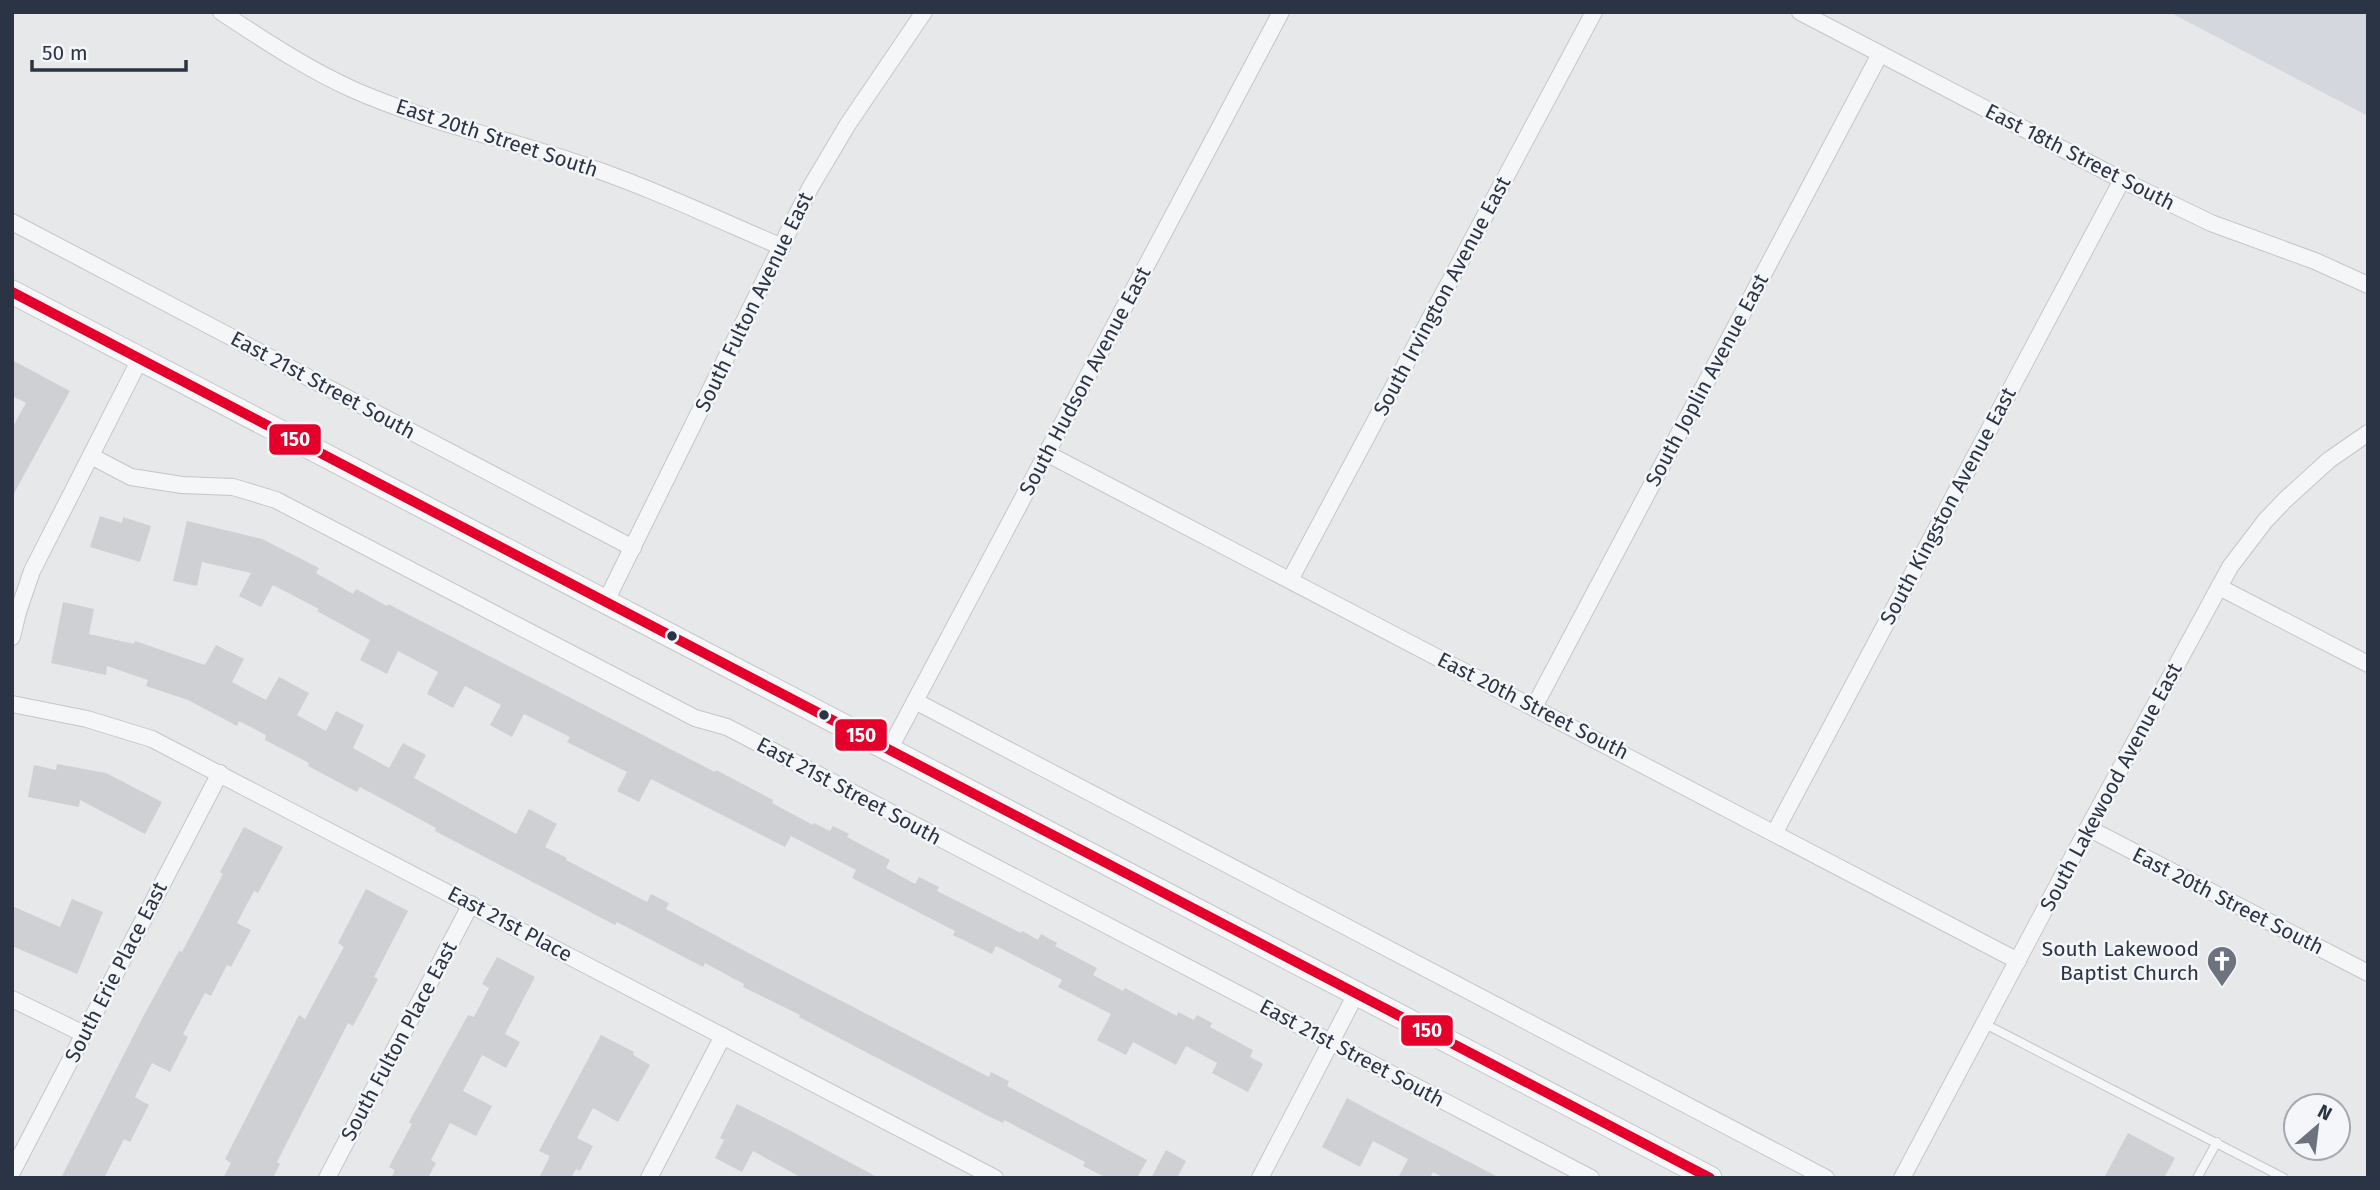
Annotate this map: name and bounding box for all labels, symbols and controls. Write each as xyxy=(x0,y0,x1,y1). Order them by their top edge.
scale bar xyxy=(32,28,186,72)
text: 50 m xyxy=(42,40,88,66)
street label: East 20th Street South xyxy=(393,93,601,183)
street label: East 18th Street South xyxy=(1981,98,2179,216)
street label: South Irvington Avenue East xyxy=(1368,171,1516,420)
street label: South Fulton Avenue East xyxy=(689,187,819,416)
street label: South Hudson Avenue East xyxy=(1014,262,1157,500)
street label: South Joplin Avenue East xyxy=(1640,269,1774,491)
street label: East 21st Street South xyxy=(226,325,420,445)
street label: South Kingston Avenue East xyxy=(1874,383,2022,629)
line badge: 150 xyxy=(268,423,322,456)
text: 150 xyxy=(280,428,310,451)
unlabelled marker xyxy=(665,629,679,643)
street label: East 20th Street South xyxy=(1433,647,1633,765)
street label: South Lakewood Avenue East xyxy=(2034,658,2188,916)
unlabelled marker xyxy=(817,708,831,722)
line badge: 150 xyxy=(834,718,888,752)
text: 150 xyxy=(846,724,876,747)
street label: East 21st Street South xyxy=(752,731,946,851)
street label: East 20th Street South xyxy=(2128,842,2328,960)
street label: South Erie Place East xyxy=(59,877,173,1067)
street label: East 21st Place xyxy=(443,880,577,968)
street label: South Fulton Place East xyxy=(335,936,463,1145)
place label: South Lakewood Baptist Church xyxy=(2042,936,2199,986)
church icon: South Lakewood Baptist Church xyxy=(2205,944,2239,988)
street label: East 21st Street South xyxy=(1255,993,1449,1113)
line badge: 150 xyxy=(1400,1014,1454,1047)
text: 150 xyxy=(1412,1019,1442,1042)
north arrow xyxy=(2282,1092,2352,1162)
text: N xyxy=(2314,1099,2336,1126)

